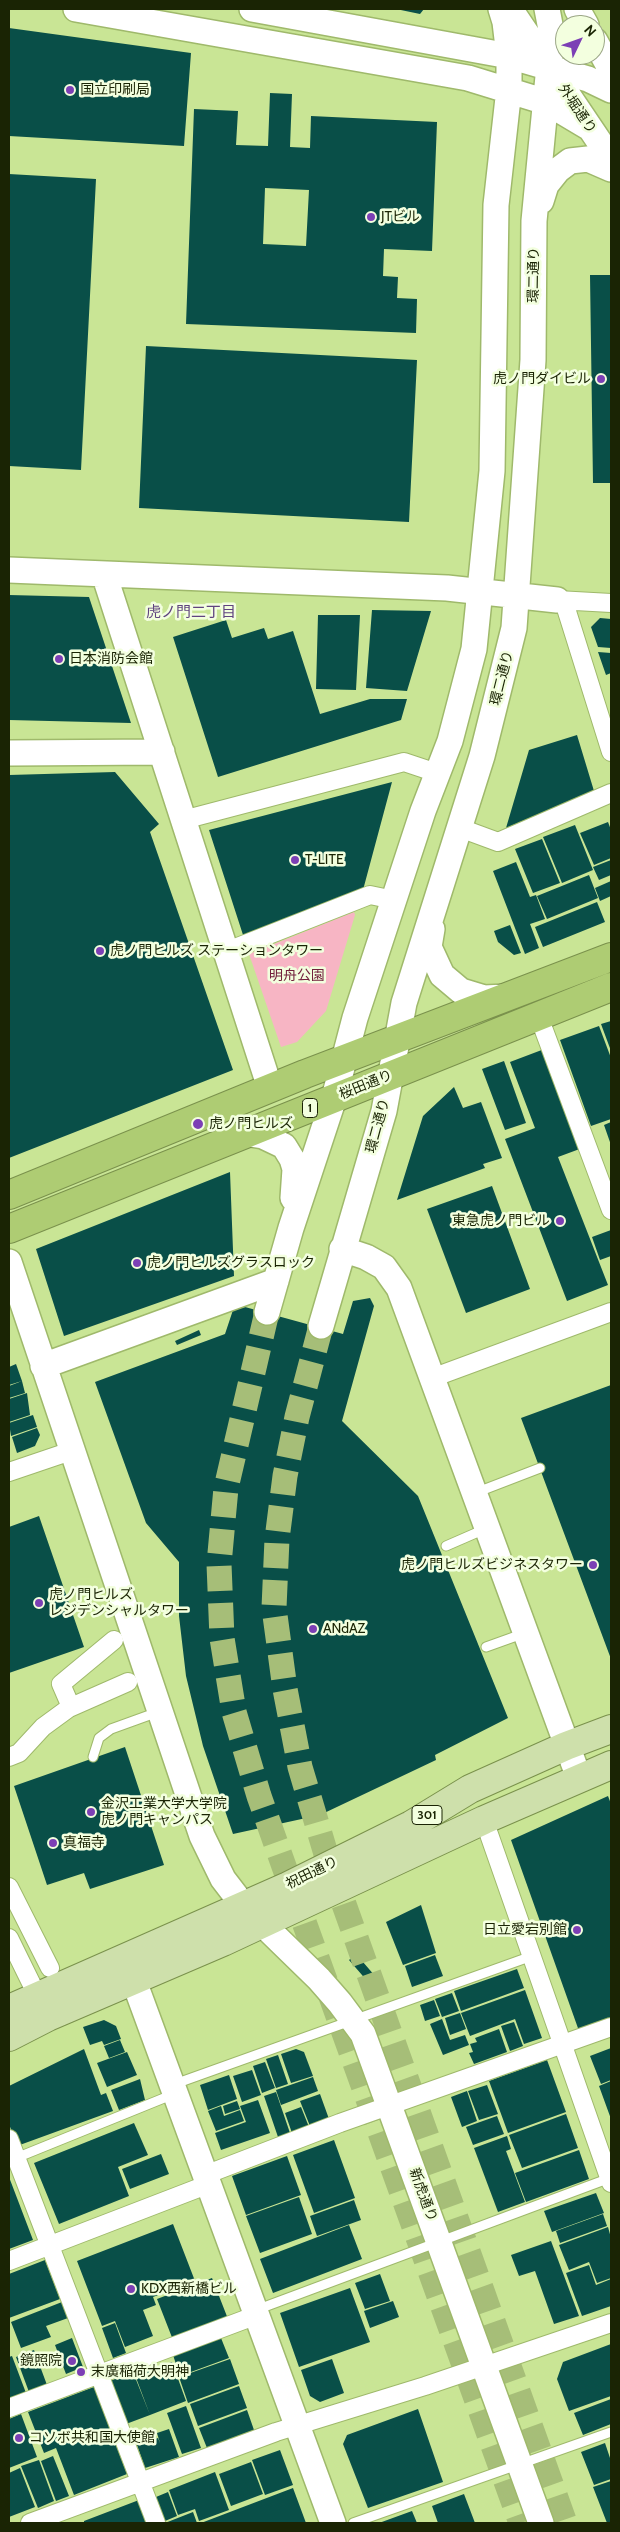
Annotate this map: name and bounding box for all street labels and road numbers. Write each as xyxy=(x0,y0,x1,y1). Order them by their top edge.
street label: 外堀通り xyxy=(554,81,600,137)
street label: 環二通り xyxy=(525,247,543,303)
street label: 環二通り xyxy=(487,649,517,707)
street label: 桜田通り xyxy=(337,1067,395,1103)
street label: 環二通り xyxy=(363,1097,393,1155)
road number: 1 xyxy=(302,1098,318,1118)
road number: 301 xyxy=(412,1806,442,1824)
street label: 祝田通り xyxy=(283,1853,341,1893)
street label: 新虎通り xyxy=(406,2166,440,2224)

